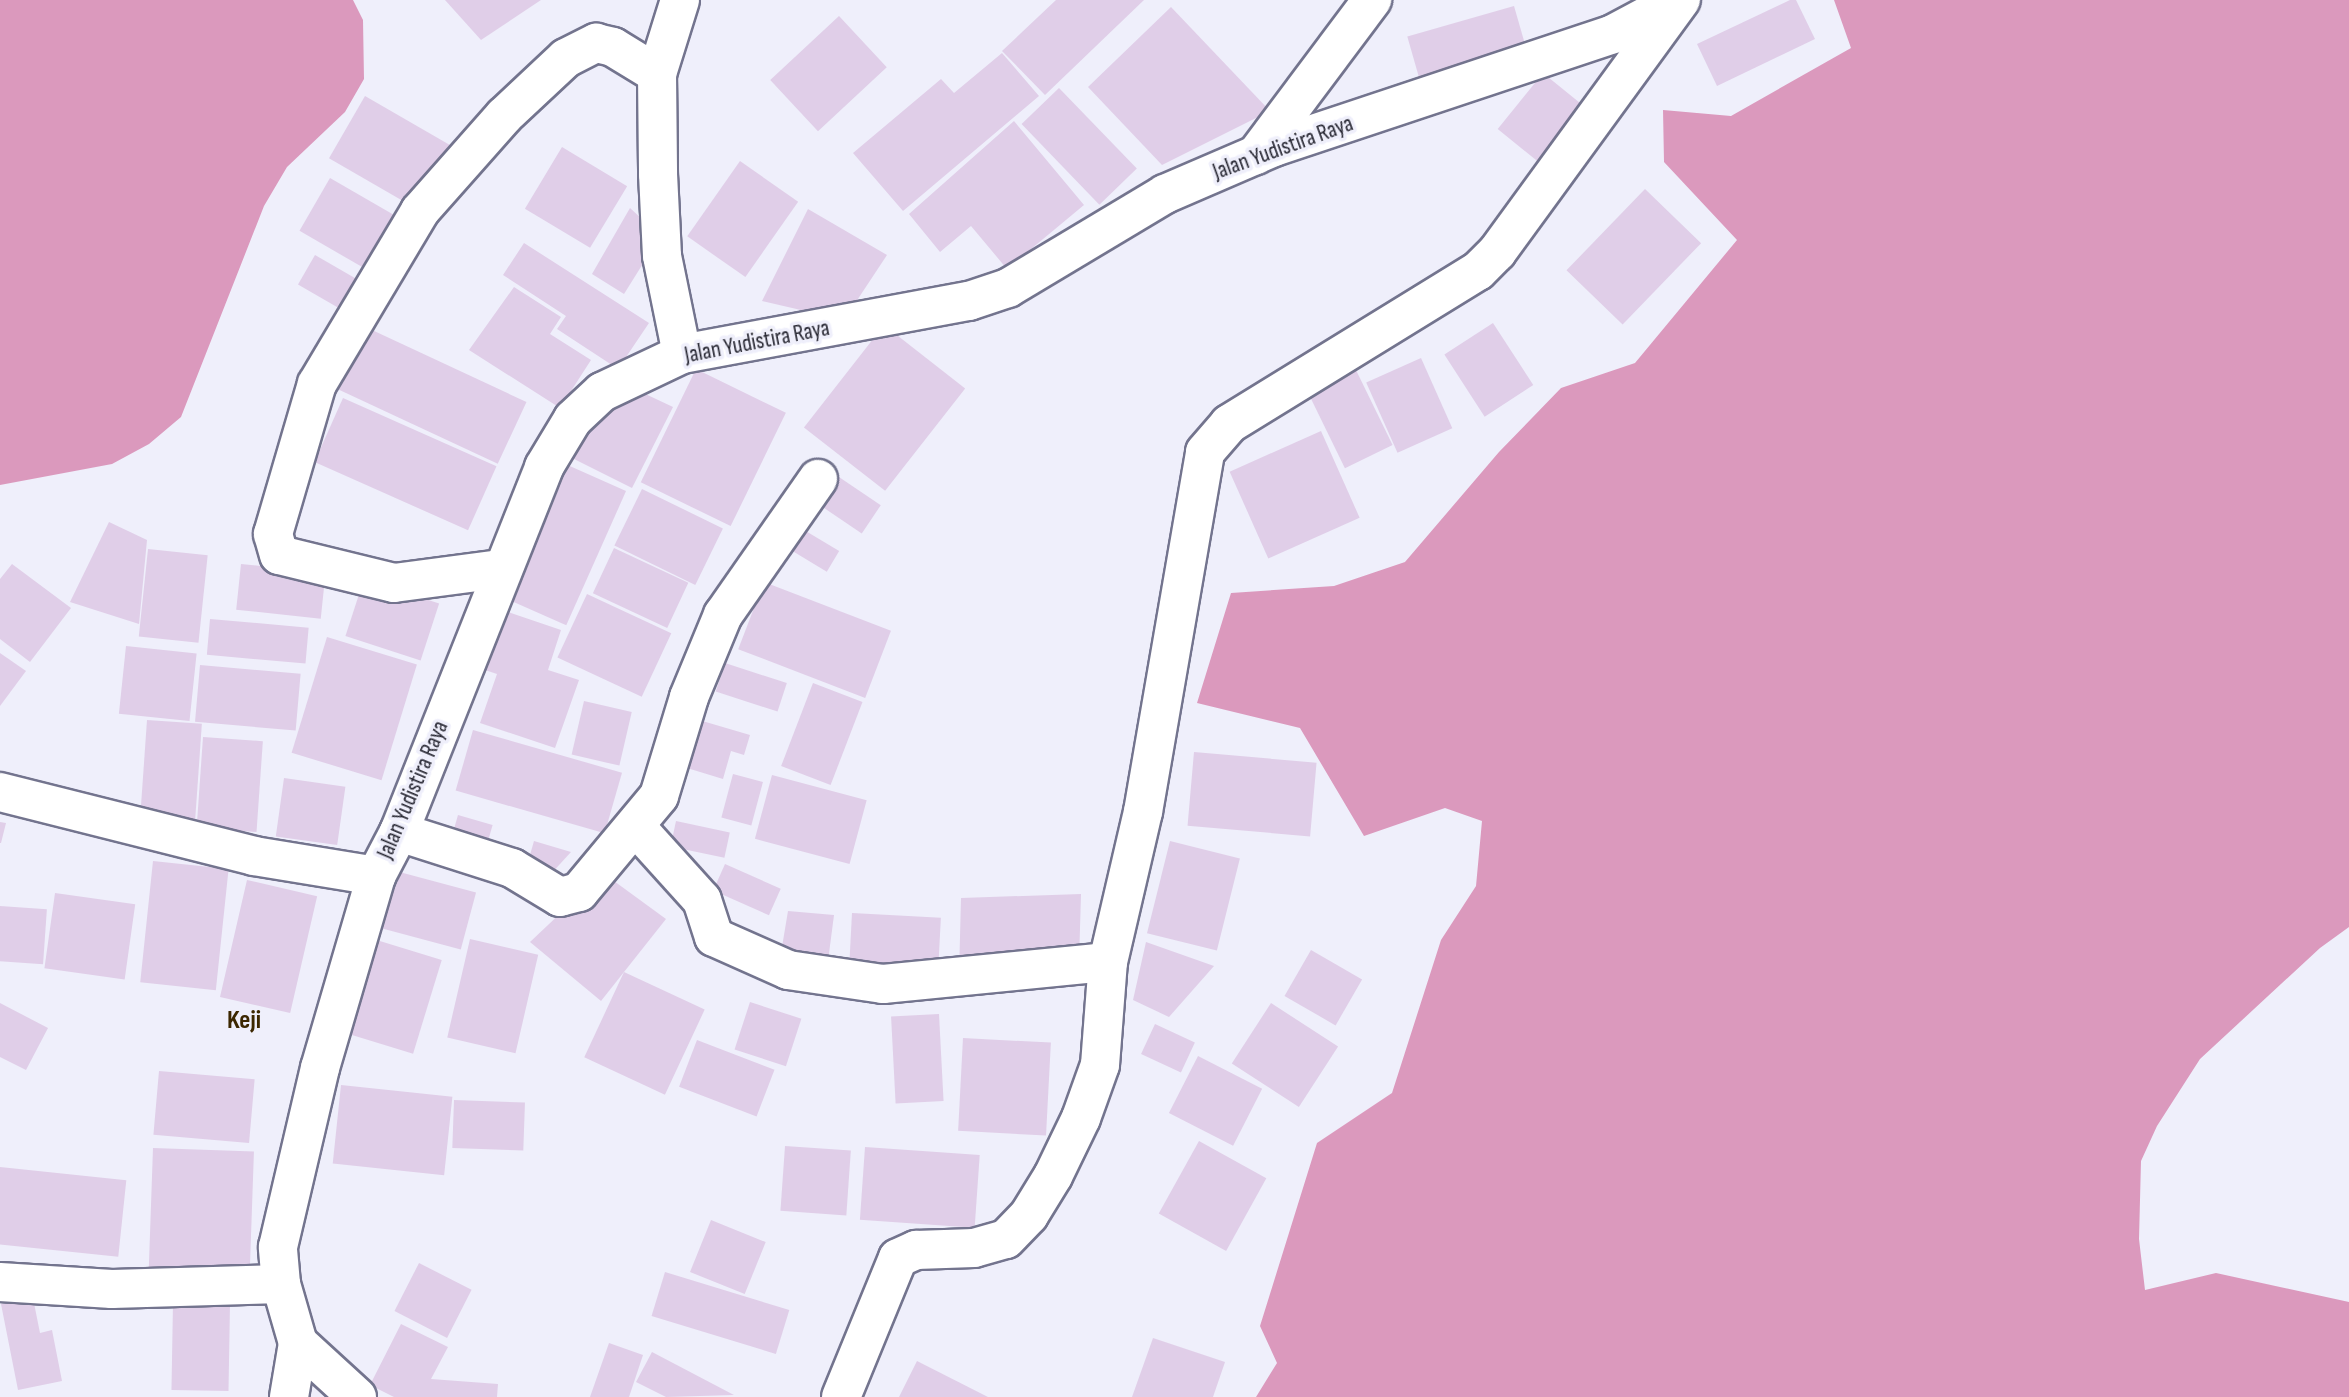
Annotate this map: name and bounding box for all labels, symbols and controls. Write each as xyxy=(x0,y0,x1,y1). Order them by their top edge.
street label: Jalan Yudistira Raya xyxy=(1209,110,1357,186)
street label: Jalan Yudistira Raya xyxy=(682,314,832,370)
street label: Jalan Yudistira Raya xyxy=(372,717,454,863)
district label: Keji xyxy=(227,1005,261,1037)

